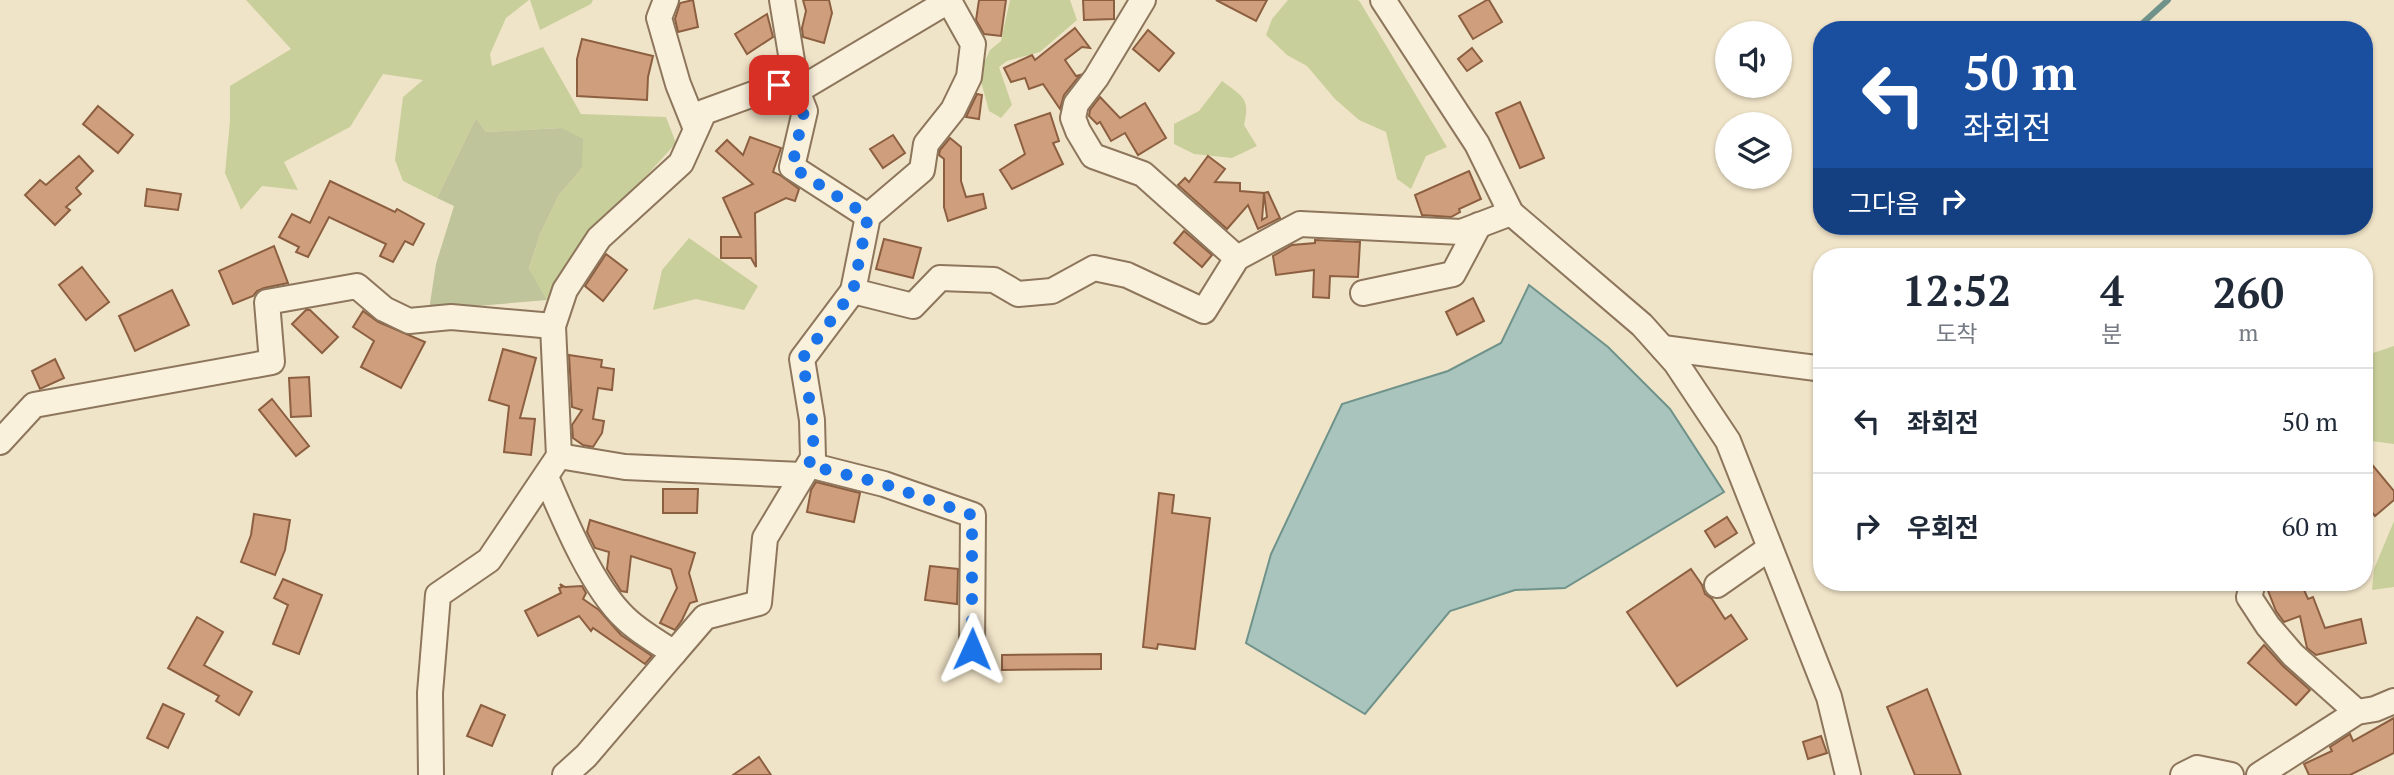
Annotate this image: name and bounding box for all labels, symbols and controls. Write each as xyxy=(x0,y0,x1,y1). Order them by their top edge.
map controls xyxy=(1715,21,1792,189)
button: sound xyxy=(1715,21,1792,98)
text: 50 m xyxy=(1963,39,2077,104)
icon: left xyxy=(1848,49,1939,140)
pin xyxy=(749,55,809,115)
icon: arrive xyxy=(760,66,798,104)
text: 좌회전 xyxy=(1963,106,2051,148)
button: layers xyxy=(1715,112,1792,189)
icon: right xyxy=(1934,182,1972,220)
text: 그다음 xyxy=(1848,186,1920,220)
text: 12:52 xyxy=(1902,262,2011,318)
text: 4 xyxy=(2100,262,2124,318)
text: 260 xyxy=(2213,264,2284,320)
text: m xyxy=(2239,317,2258,348)
text: 도착 xyxy=(1935,318,1978,349)
text: 분 xyxy=(2101,318,2123,349)
icon: left xyxy=(1848,402,1886,440)
text: 50 m xyxy=(2282,404,2338,438)
text: 좌회전 xyxy=(1907,405,1979,439)
icon: right xyxy=(1848,507,1886,545)
text: 60 m xyxy=(2282,509,2338,543)
text: 우회전 xyxy=(1907,510,1979,544)
position arrow xyxy=(935,612,1009,686)

